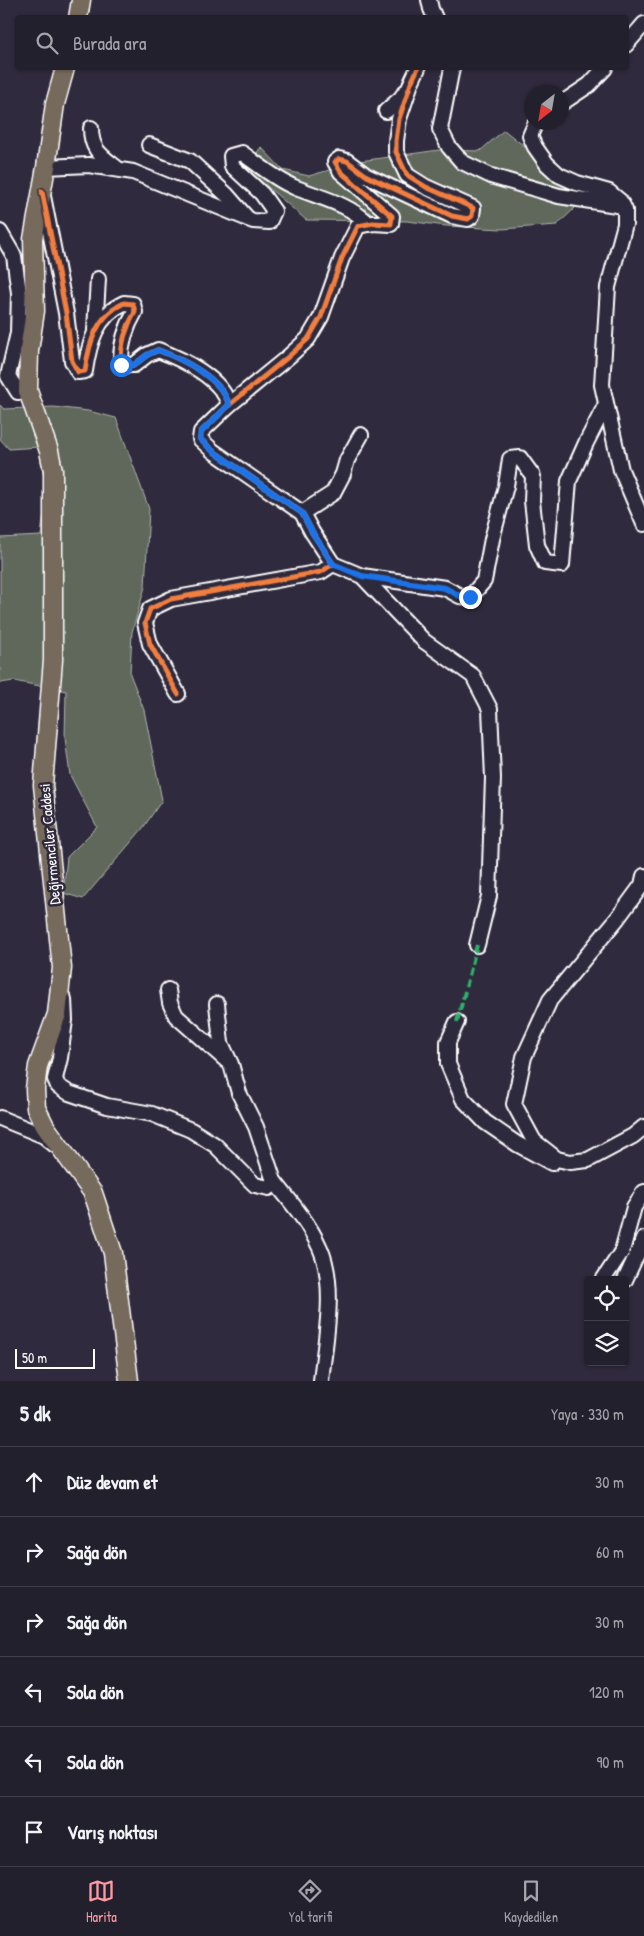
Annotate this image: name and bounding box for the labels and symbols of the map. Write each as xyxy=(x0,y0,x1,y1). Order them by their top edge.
north arrow xyxy=(524,85,569,130)
route start xyxy=(110,354,133,377)
route end xyxy=(459,586,482,609)
street label: Değirmenciler Caddesi xyxy=(34,783,65,905)
scale bar xyxy=(15,1346,95,1369)

